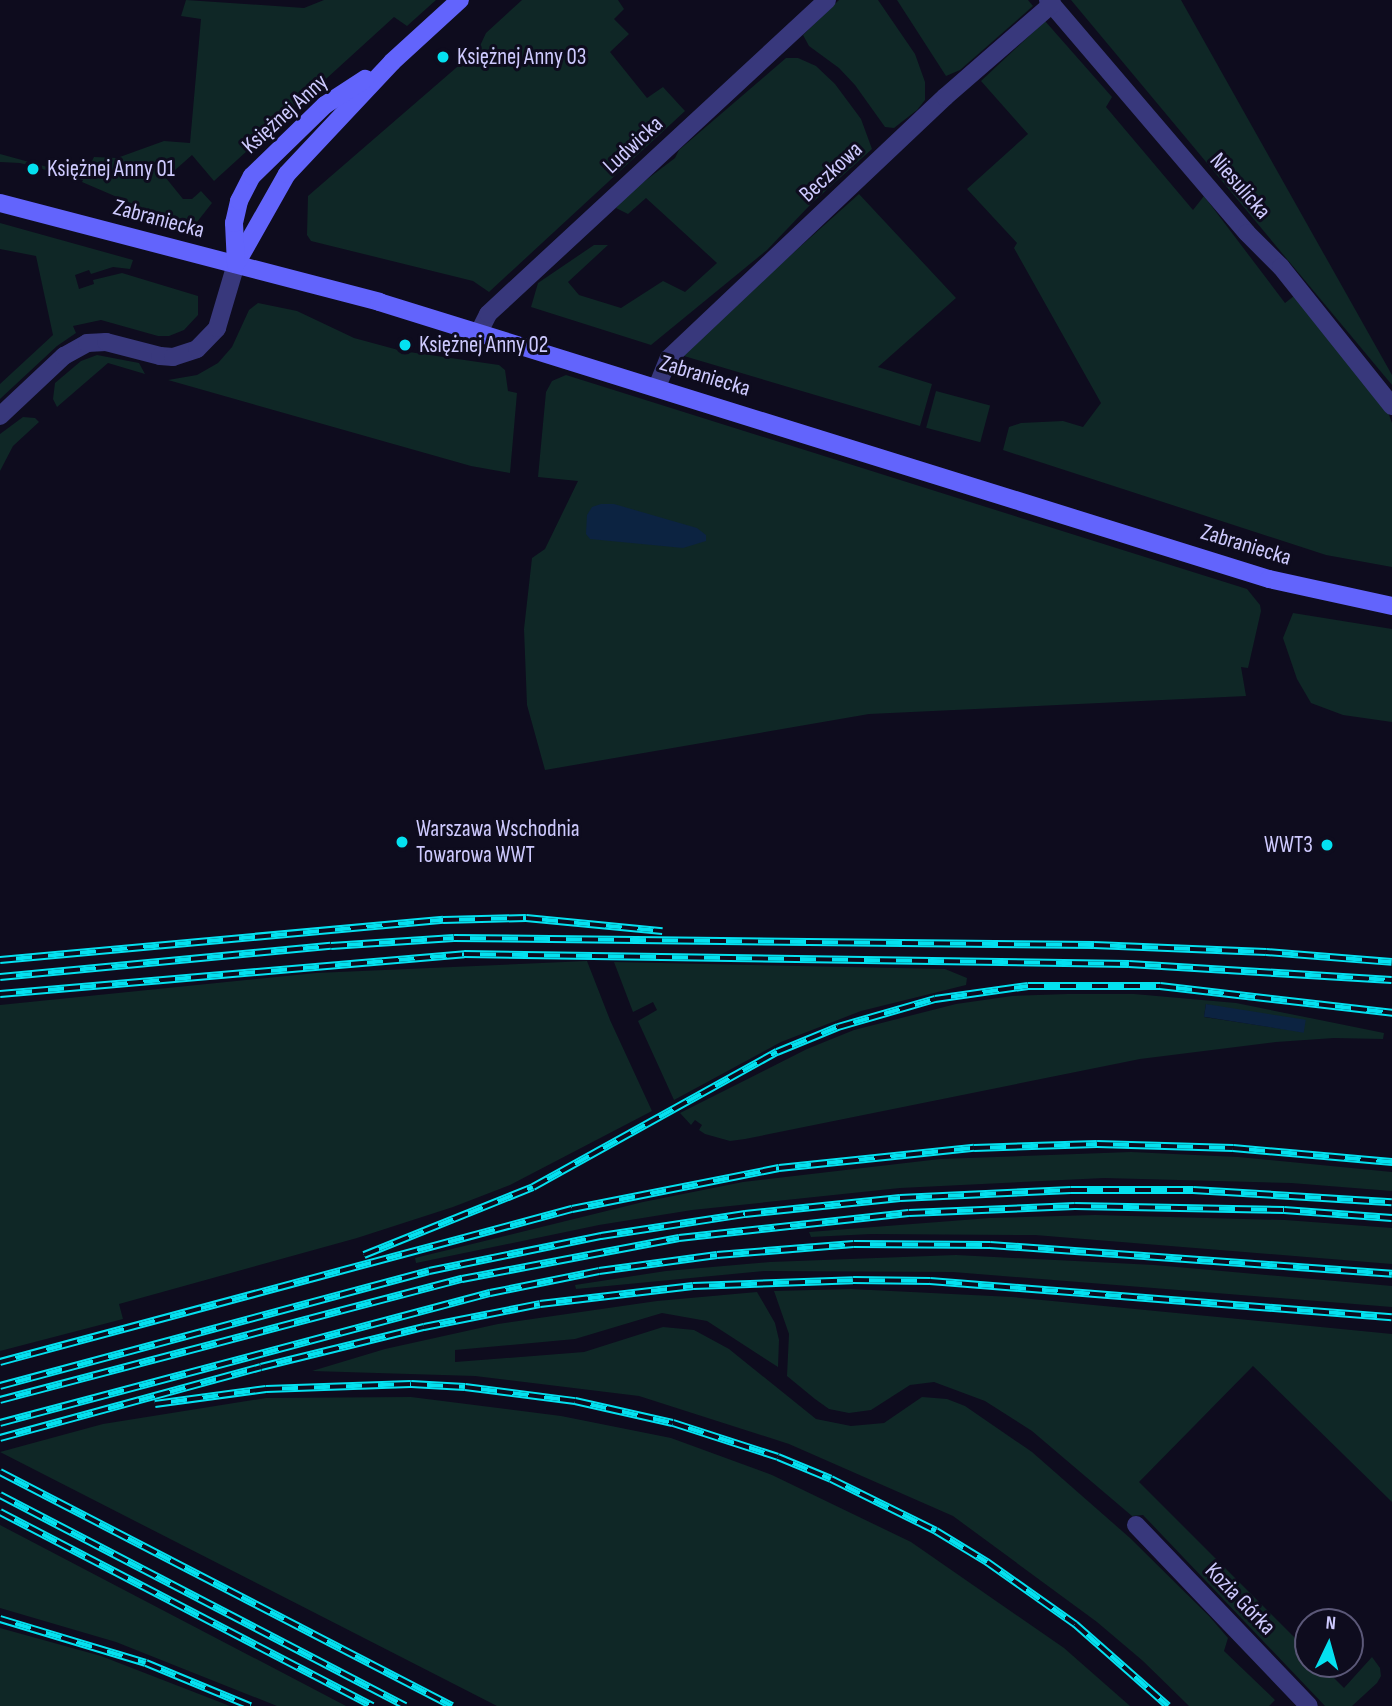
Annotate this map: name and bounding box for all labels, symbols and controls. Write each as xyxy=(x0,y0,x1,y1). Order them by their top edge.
place label: Księżnej Anny 03 xyxy=(457,43,586,71)
marker: Księżnej Anny 03 xyxy=(435,49,451,65)
street label: Księżnej Anny xyxy=(236,68,334,160)
street label: Ludwicka xyxy=(597,110,669,180)
street label: Beczkowa xyxy=(794,136,868,208)
street label: Niesulicka xyxy=(1204,147,1276,225)
place label: Księżnej Anny 01 xyxy=(47,155,175,183)
marker: Księżnej Anny 01 xyxy=(25,161,41,177)
street label: Zabraniecka xyxy=(111,194,207,244)
place label: Księżnej Anny 02 xyxy=(419,331,548,359)
marker: Księżnej Anny 02 xyxy=(397,337,413,353)
street label: Zabraniecka xyxy=(657,349,753,403)
street label: Zabraniecka xyxy=(1198,518,1294,572)
place label: Warszawa Wschodnia Towarowa WWT xyxy=(416,815,580,869)
place label: WWT3 xyxy=(1264,831,1313,859)
marker: Warszawa Wschodnia Towarowa WWT xyxy=(394,834,410,850)
marker: WWT3 xyxy=(1319,837,1335,853)
street label: Kozia Górka xyxy=(1199,1557,1281,1641)
north arrow xyxy=(1294,1608,1364,1678)
text: N xyxy=(1325,1612,1337,1635)

